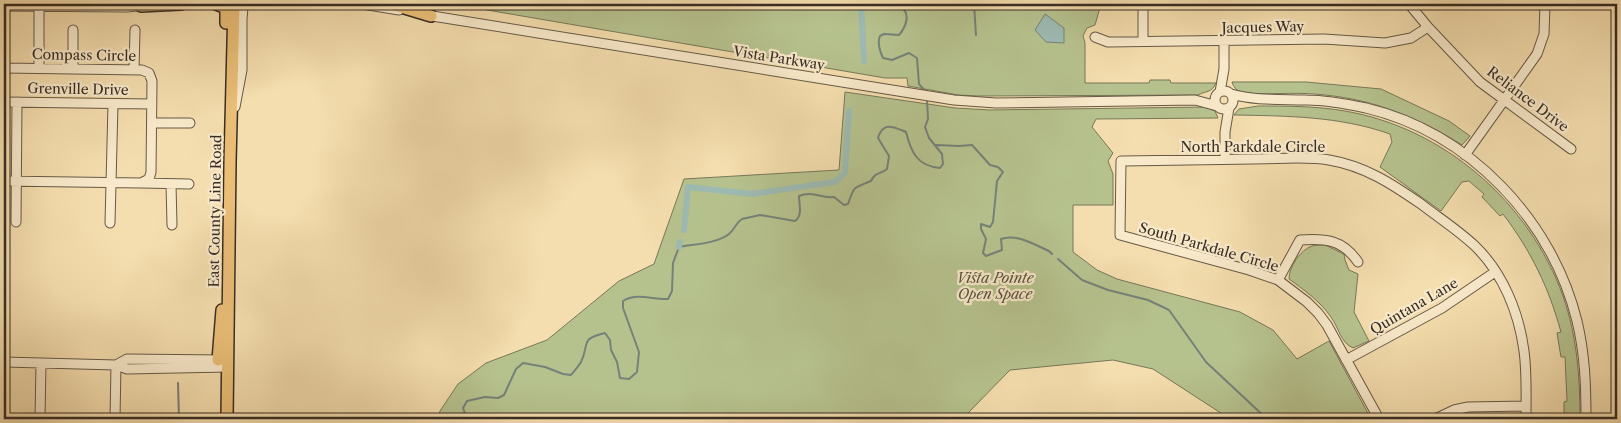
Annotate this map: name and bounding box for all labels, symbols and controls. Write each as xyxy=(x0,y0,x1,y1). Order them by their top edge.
street label: Jacques Way xyxy=(1220,17,1305,37)
street label: Vista Parkway xyxy=(731,42,826,74)
street label: Compass Circle xyxy=(32,45,137,65)
street label: Reliance Drive xyxy=(1483,62,1573,136)
street label: Grenville Drive xyxy=(27,79,129,99)
street label: East County Line Road xyxy=(205,134,225,288)
street label: North Parkdale Circle xyxy=(1181,138,1326,156)
street label: South Parkdale Circle xyxy=(1137,218,1281,276)
park label: Vista Pointe Open Space xyxy=(956,269,1035,303)
street label: Quintana Lane xyxy=(1367,274,1461,338)

